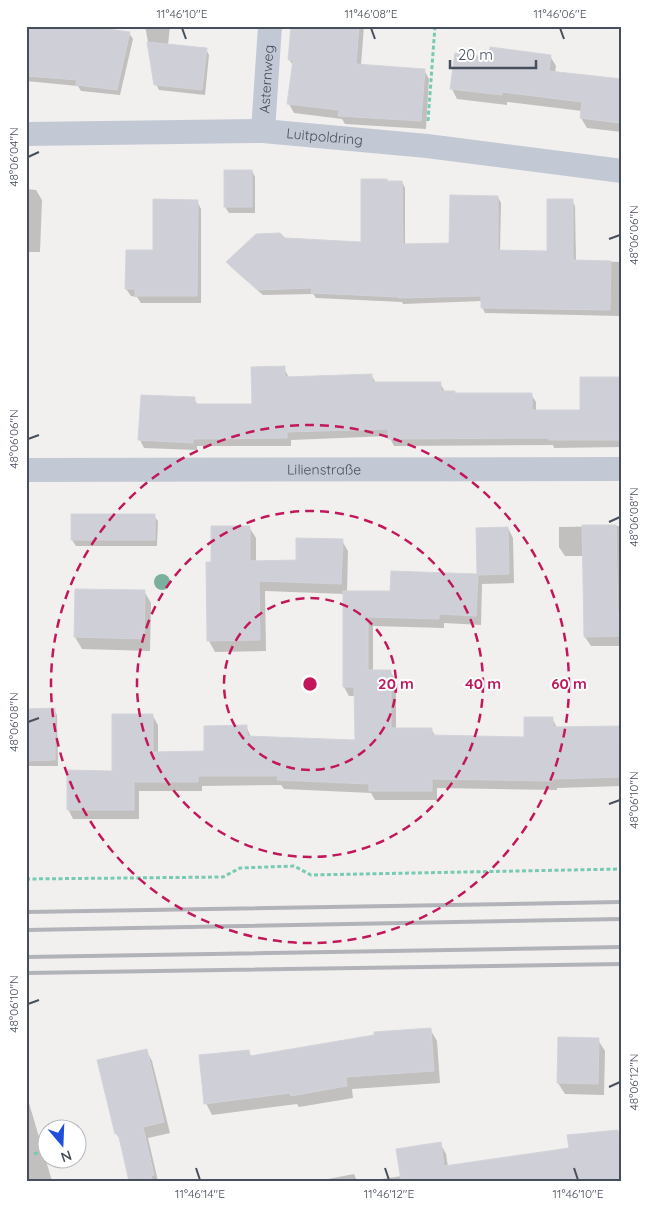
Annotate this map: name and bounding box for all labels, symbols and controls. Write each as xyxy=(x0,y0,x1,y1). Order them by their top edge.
text: 11°46'10"E xyxy=(157,6,208,21)
text: 11°46'08"E xyxy=(345,6,398,21)
text: 11°46'06"E xyxy=(534,6,587,21)
scale bar xyxy=(450,38,537,70)
street label: Asternweg xyxy=(255,44,278,114)
text: 20 m xyxy=(458,45,493,64)
street label: Luitpoldring xyxy=(286,124,364,149)
text: 48°06'04"N xyxy=(6,127,21,187)
text: 48°06'06"N xyxy=(626,205,641,265)
text: 48°06'06"N xyxy=(6,409,21,469)
street label: Lilienstraße xyxy=(287,460,361,479)
text: 48°06'08"N xyxy=(626,487,641,547)
text: 20 m xyxy=(378,674,414,693)
text: 40 m xyxy=(465,674,501,693)
text: 60 m xyxy=(551,674,587,693)
centre of rings xyxy=(301,675,319,693)
text: 48°06'08"N xyxy=(6,692,21,752)
text: 48°06'10"N xyxy=(626,771,641,829)
text: 48°06'10"N xyxy=(6,975,21,1033)
text: 48°06'12"N xyxy=(626,1053,641,1111)
north arrow xyxy=(38,1120,88,1170)
text: N xyxy=(58,1146,74,1166)
text: 11°46'14"E xyxy=(175,1186,225,1201)
text: 11°46'12"E xyxy=(364,1186,414,1201)
text: 11°46'10"E xyxy=(553,1186,604,1201)

